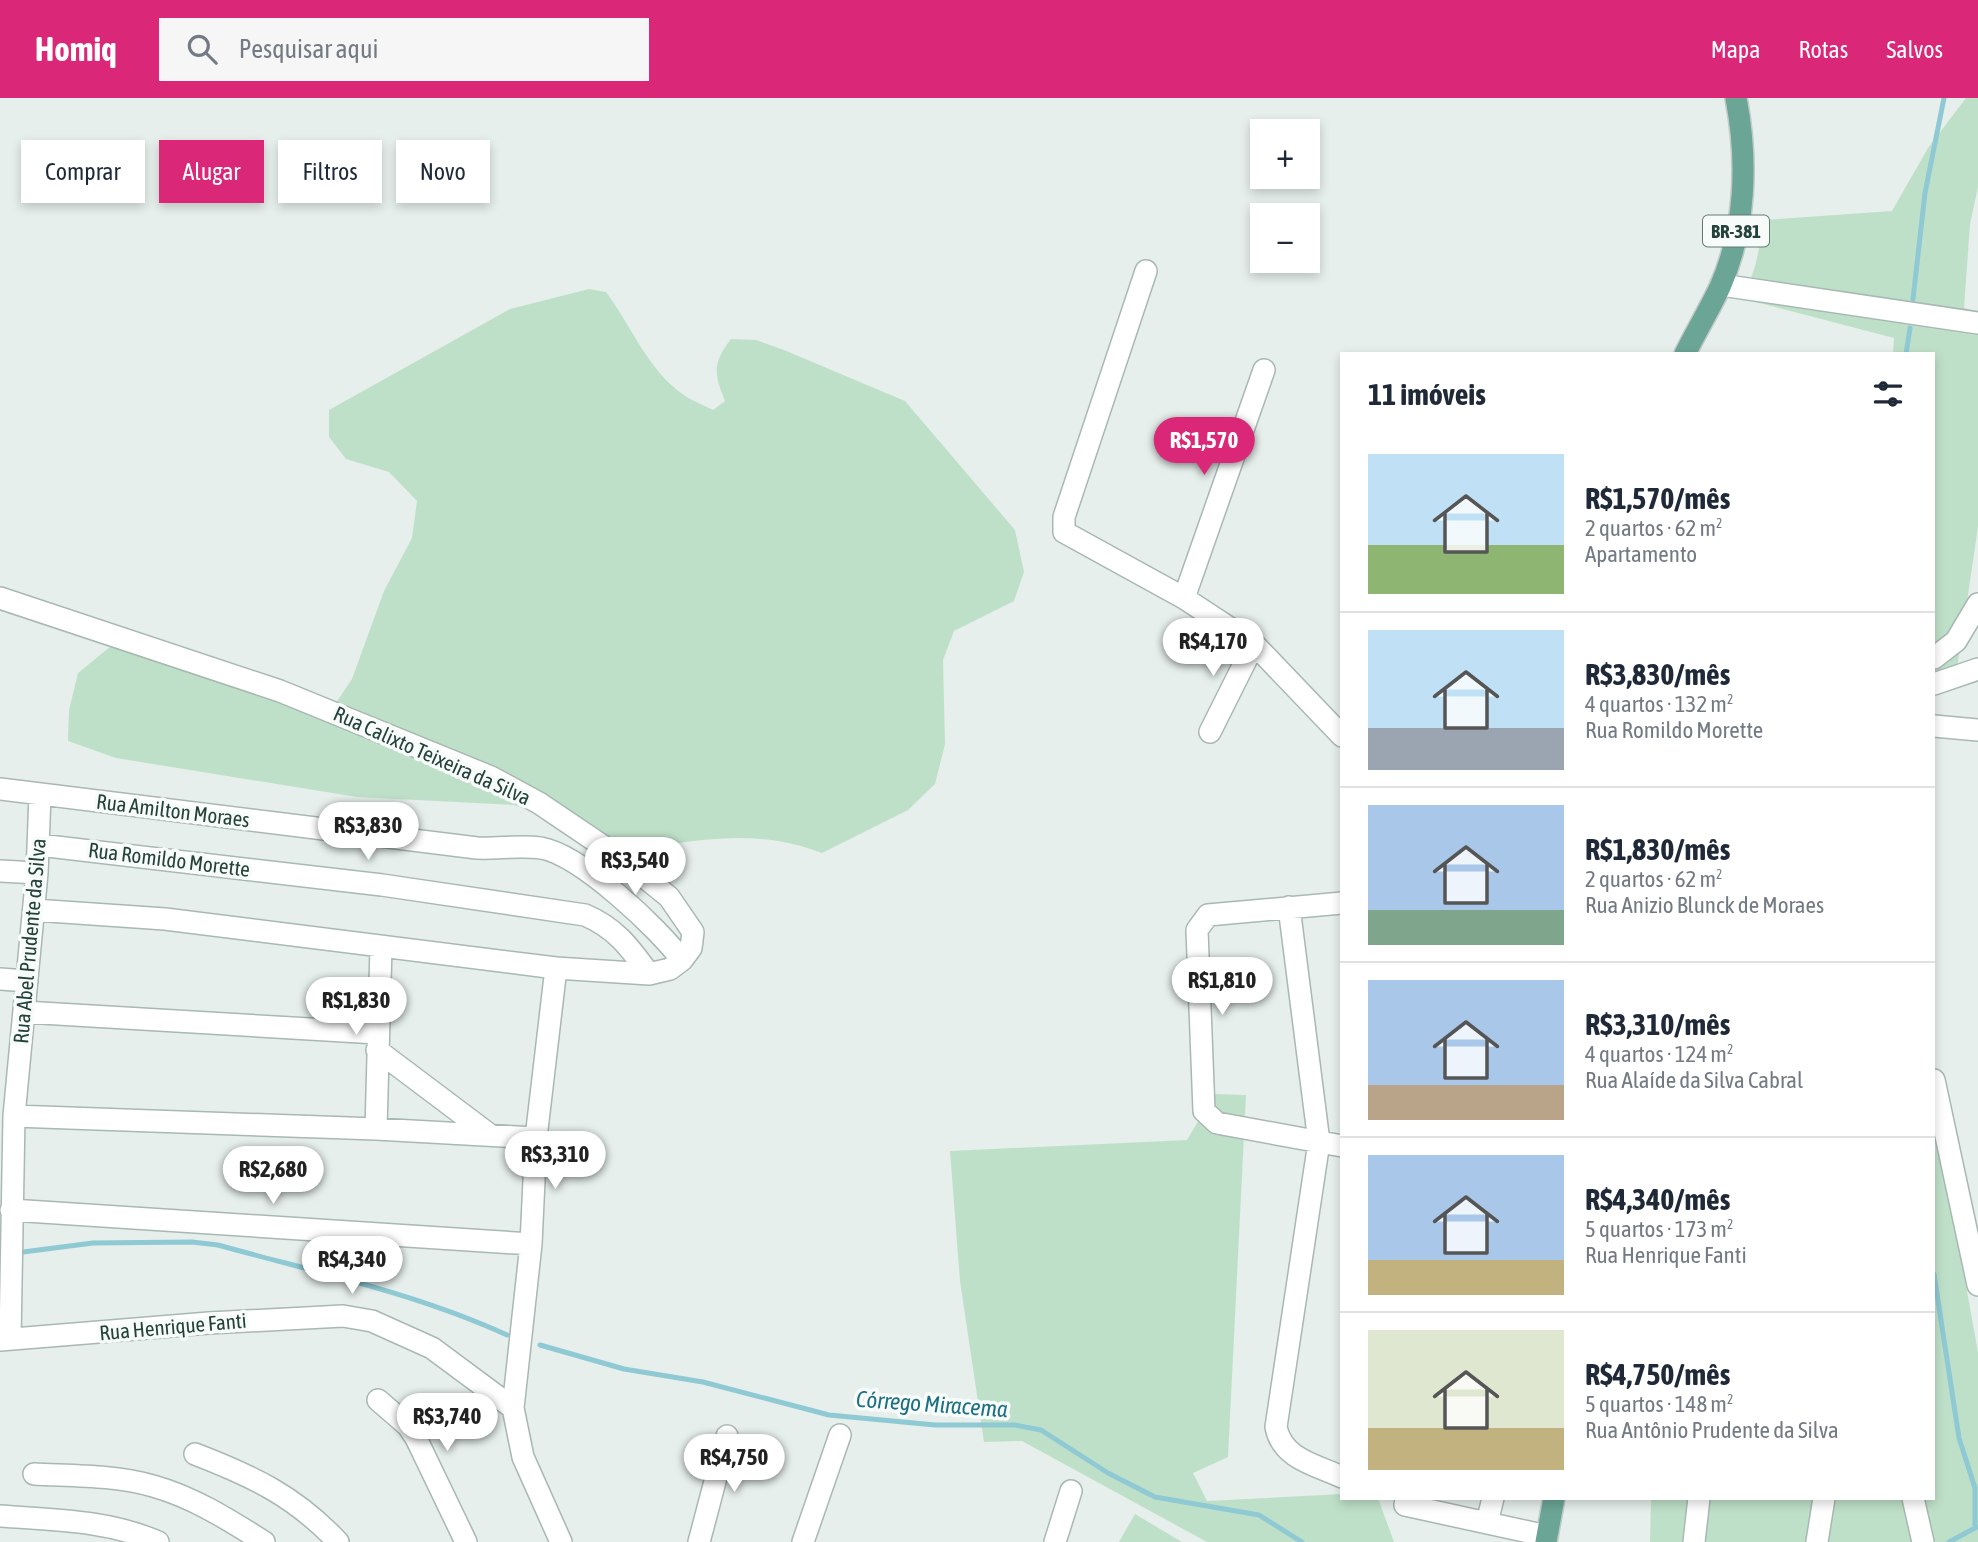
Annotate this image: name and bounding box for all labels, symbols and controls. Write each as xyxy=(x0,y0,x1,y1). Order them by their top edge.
search box xyxy=(159,18,649,81)
text: Homiq xyxy=(35,30,117,68)
icon: search xyxy=(183,30,221,68)
text: Pesquisar aqui xyxy=(239,34,378,64)
text: Mapa xyxy=(1711,36,1760,63)
text: Rotas xyxy=(1798,36,1848,63)
text: Salvos xyxy=(1886,36,1943,63)
map controls xyxy=(1250,119,1320,273)
button: + xyxy=(1250,119,1320,189)
chip: Comprar xyxy=(21,140,145,203)
chip: Alugar xyxy=(159,140,264,203)
chip: Filtros xyxy=(278,140,382,203)
chip: Novo xyxy=(396,140,490,203)
button: − xyxy=(1250,203,1320,273)
road number: BR-381 xyxy=(1703,216,1769,246)
icon: filters xyxy=(1869,375,1907,413)
text: 11 imóveis xyxy=(1368,377,1486,411)
pin: R$1,570 xyxy=(1139,418,1269,477)
text: R$1,570 xyxy=(1170,427,1238,453)
text: R$1,570/mês xyxy=(1585,481,1730,515)
icon: home xyxy=(1424,482,1508,566)
text: 2 quartos · 62 m² xyxy=(1585,515,1723,541)
text: Apartamento xyxy=(1585,541,1697,567)
pin: R$4,170 xyxy=(1148,618,1278,678)
text: R$4,170 xyxy=(1179,628,1247,654)
text: R$3,830/mês xyxy=(1585,657,1730,691)
icon: home xyxy=(1424,658,1508,742)
text: 4 quartos · 132 m² xyxy=(1585,691,1733,717)
street label: Rua Calixto Teixeira da Silva xyxy=(330,701,535,809)
text: Rua Romildo Morette xyxy=(1585,717,1763,743)
street label: Rua Amilton Moraes xyxy=(95,789,251,831)
pin: R$3,830 xyxy=(303,802,433,862)
text: R$3,830 xyxy=(334,812,402,838)
text: R$1,830/mês xyxy=(1585,832,1730,866)
icon: home xyxy=(1424,833,1508,917)
street label: Rua Abel Prudente da Silva xyxy=(8,837,50,1045)
street label: Rua Romildo Morette xyxy=(87,837,251,881)
pin: R$3,540 xyxy=(570,838,700,897)
text: R$3,540 xyxy=(601,847,669,873)
text: 2 quartos · 62 m² xyxy=(1585,866,1723,892)
text: Rua Anizio Blunck de Moraes xyxy=(1585,892,1824,918)
pin: R$1,810 xyxy=(1157,958,1287,1017)
text: R$1,810 xyxy=(1188,967,1256,993)
pin: R$1,830 xyxy=(291,978,421,1037)
text: R$1,830 xyxy=(322,987,390,1013)
text: R$3,310/mês xyxy=(1585,1007,1730,1041)
icon: home xyxy=(1424,1008,1508,1092)
text: 4 quartos · 124 m² xyxy=(1585,1041,1733,1067)
text: Rua Alaíde da Silva Cabral xyxy=(1585,1067,1803,1093)
pin: R$3,310 xyxy=(490,1132,620,1191)
text: R$3,310 xyxy=(521,1141,589,1167)
pin: R$2,680 xyxy=(208,1146,338,1206)
text: R$2,680 xyxy=(239,1156,307,1182)
text: R$4,340/mês xyxy=(1585,1182,1730,1216)
icon: home xyxy=(1424,1183,1508,1267)
text: 5 quartos · 173 m² xyxy=(1585,1216,1733,1242)
pin: R$4,340 xyxy=(287,1236,417,1296)
text: Rua Henrique Fanti xyxy=(1585,1242,1747,1268)
text: R$4,340 xyxy=(318,1246,386,1272)
street label: Rua Henrique Fanti xyxy=(98,1308,247,1344)
text: R$4,750/mês xyxy=(1585,1357,1730,1391)
icon: home xyxy=(1424,1358,1508,1442)
water label: Córrego Miracema xyxy=(855,1386,1009,1422)
text: 5 quartos · 148 m² xyxy=(1585,1391,1733,1417)
pin: R$3,740 xyxy=(382,1394,512,1453)
text: R$3,740 xyxy=(413,1403,481,1429)
text: Rua Antônio Prudente da Silva xyxy=(1585,1417,1839,1443)
pin: R$4,750 xyxy=(669,1434,799,1494)
text: R$4,750 xyxy=(700,1444,768,1470)

